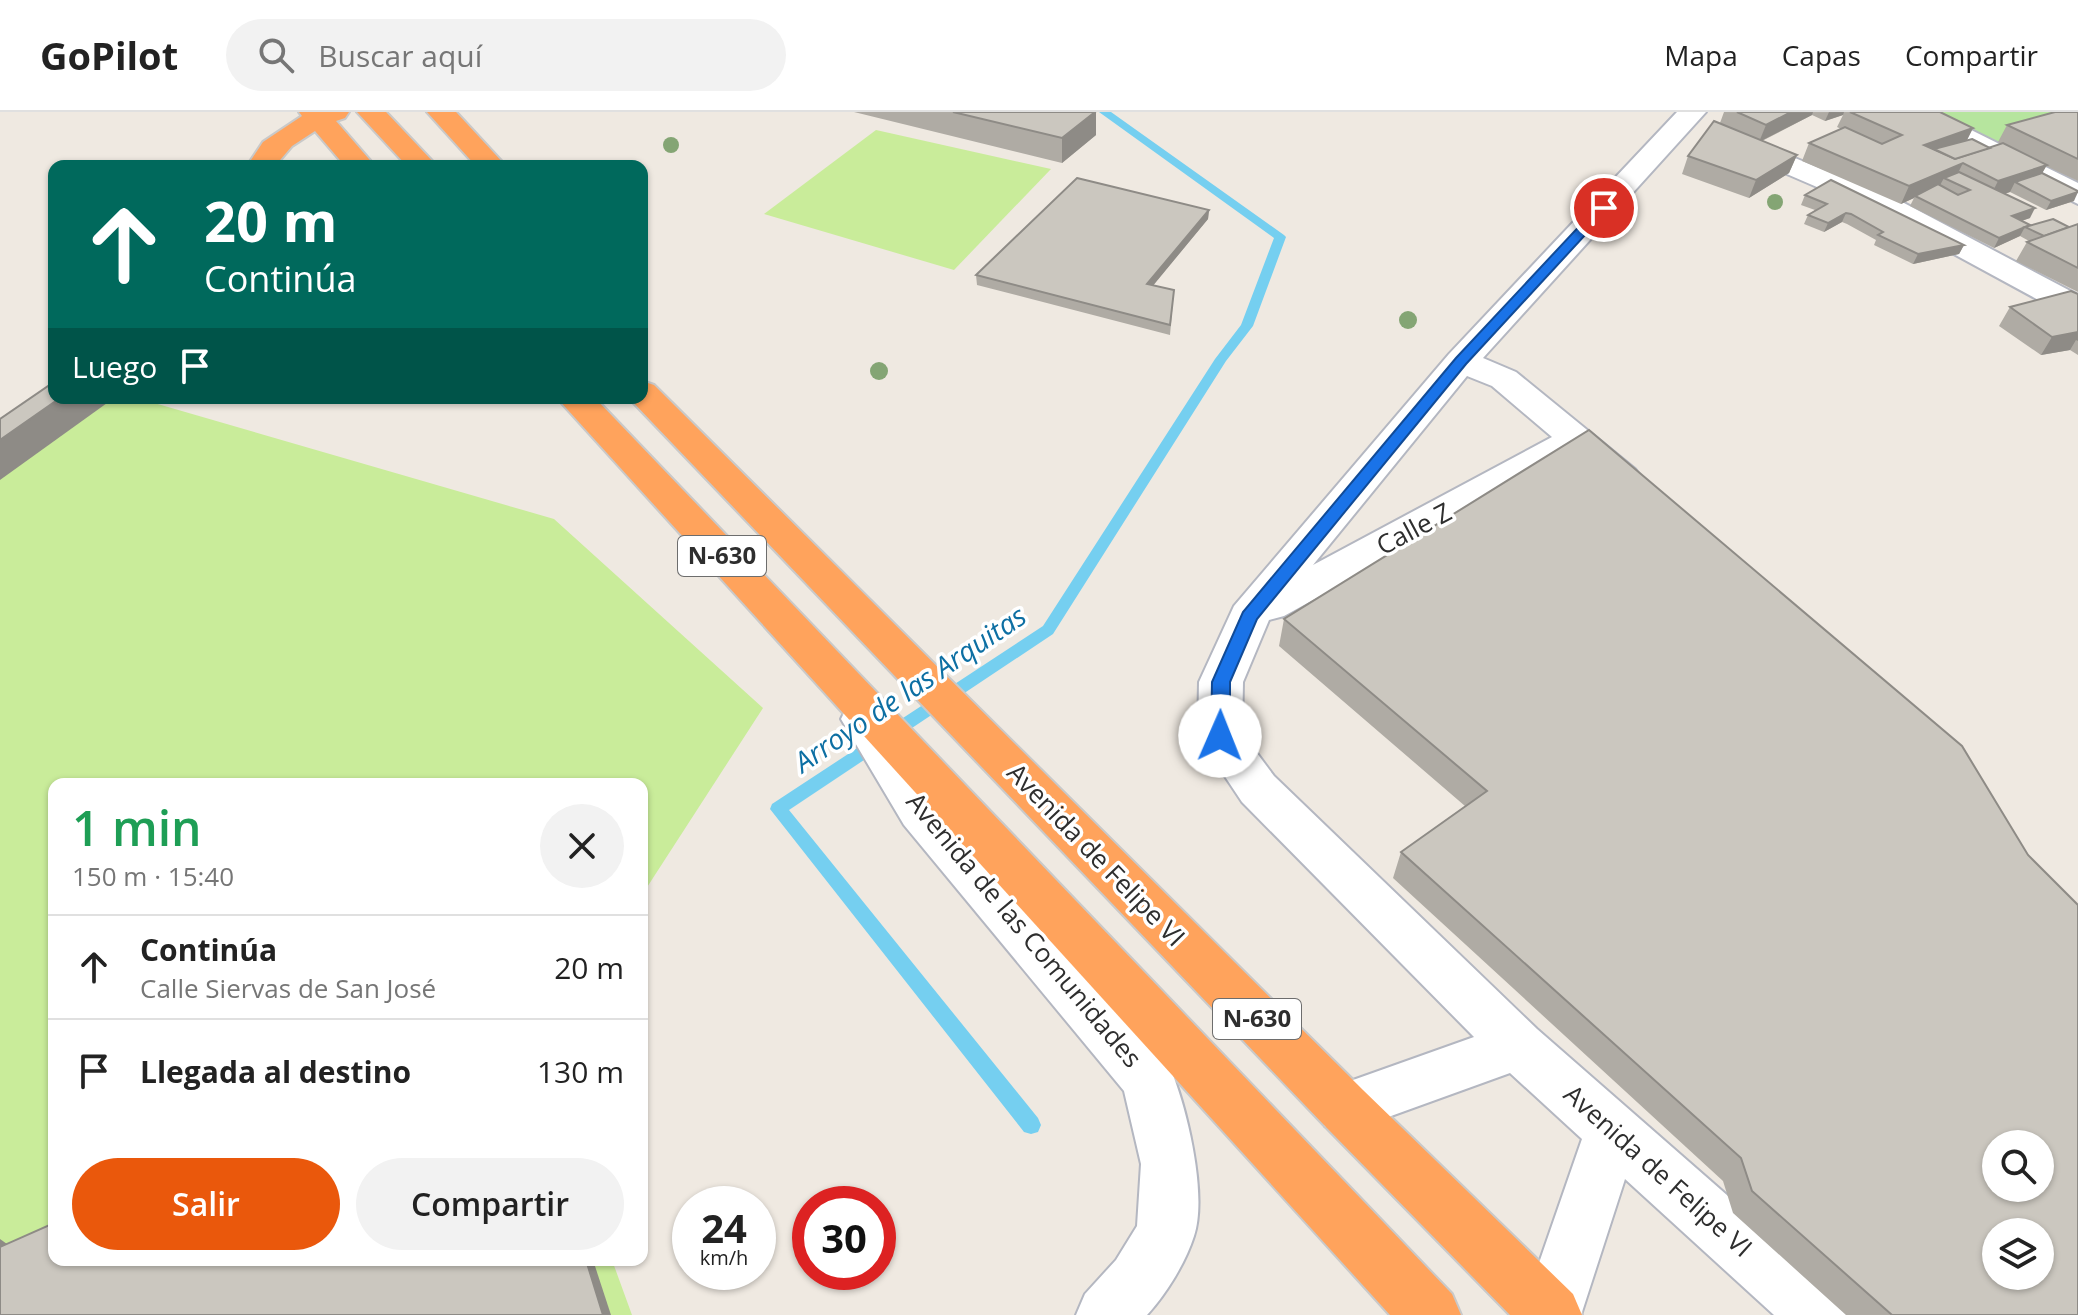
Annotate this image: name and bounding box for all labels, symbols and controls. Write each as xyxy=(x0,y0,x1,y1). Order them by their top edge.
search box xyxy=(226,19,786,91)
text: GoPilot xyxy=(40,29,178,81)
icon: search xyxy=(254,33,298,77)
text: Buscar aquí xyxy=(318,35,482,76)
text: Mapa xyxy=(1664,36,1738,74)
text: Capas xyxy=(1782,36,1861,74)
text: Compartir xyxy=(1905,36,2038,74)
pin xyxy=(1570,174,1638,242)
text: 20 m xyxy=(204,182,338,258)
icon: arrive xyxy=(1582,186,1626,230)
icon: ahead xyxy=(72,192,176,296)
text: Continúa xyxy=(204,254,357,303)
icon: arrive xyxy=(173,344,217,388)
text: Luego xyxy=(72,346,157,387)
street label: Calle Z xyxy=(1370,493,1457,563)
road number: N-630 xyxy=(678,536,766,576)
water label: Arroyo de las Arquitas xyxy=(784,596,1033,781)
position arrow xyxy=(1178,694,1262,778)
street label: Avenida de Felipe VI xyxy=(1000,755,1194,954)
street label: Avenida de las Comunidades xyxy=(899,784,1151,1075)
text: 1 min xyxy=(72,795,202,860)
button: close xyxy=(540,804,624,888)
text: 150 m · 15:40 xyxy=(72,858,234,894)
text: Continúa xyxy=(140,929,277,970)
icon: ahead xyxy=(72,945,116,989)
text: 20 m xyxy=(554,947,624,988)
text: Calle Siervas de San José xyxy=(140,970,436,1006)
road number: N-630 xyxy=(1213,999,1301,1039)
icon: arrive xyxy=(72,1049,116,1093)
text: Llegada al destino xyxy=(140,1051,411,1092)
text: 130 m xyxy=(537,1051,624,1092)
street label: Avenida de Felipe VI xyxy=(1557,1076,1761,1265)
map controls xyxy=(1982,1130,2054,1290)
button: search xyxy=(1982,1130,2054,1202)
button: Salir xyxy=(72,1158,340,1250)
button: Compartir xyxy=(356,1158,624,1250)
speed limit sign: 30 xyxy=(792,1186,896,1290)
text: 24 xyxy=(701,1200,747,1255)
button: layers xyxy=(1982,1218,2054,1290)
text: km/h xyxy=(700,1244,748,1271)

